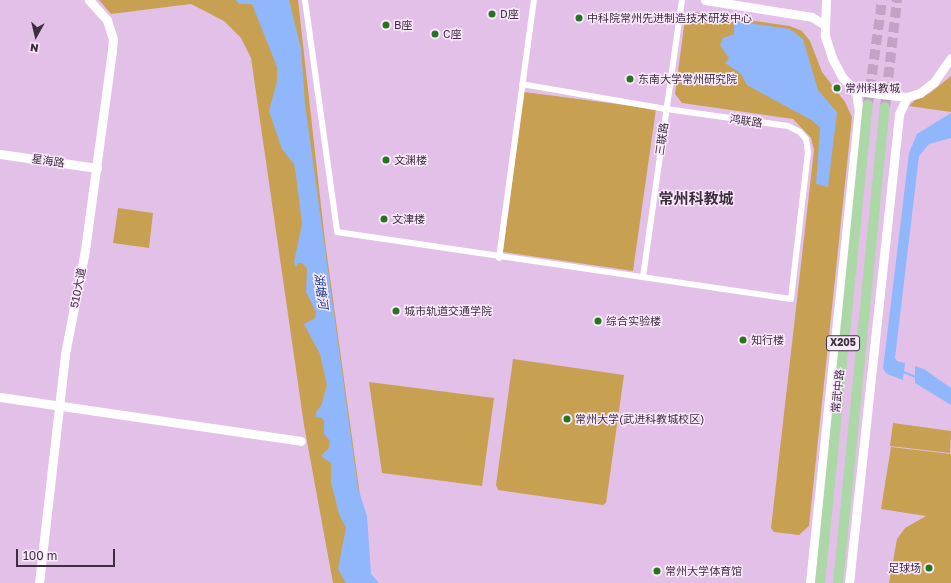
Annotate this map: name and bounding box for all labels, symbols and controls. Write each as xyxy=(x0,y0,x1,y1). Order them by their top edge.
place label: D座 xyxy=(500,7,519,21)
marker: D座 xyxy=(487,9,497,19)
place label: 中科院常州先进制造技术研发中心 xyxy=(587,11,752,25)
marker: 中科院常州先进制造技术研发中心 xyxy=(574,13,584,23)
north arrow xyxy=(16,16,56,56)
place label: B座 xyxy=(394,18,412,32)
marker: B座 xyxy=(381,20,391,30)
place label: C座 xyxy=(443,27,461,41)
marker: C座 xyxy=(430,29,440,39)
text: N xyxy=(29,41,39,55)
place label: 东南大学常州研究院 xyxy=(638,72,737,86)
marker: 东南大学常州研究院 xyxy=(625,74,635,84)
place label: 常州科教城 xyxy=(845,81,900,95)
marker: 常州科教城 xyxy=(832,83,842,93)
street label: 鸿联路 xyxy=(729,112,763,130)
street label: 三联路 xyxy=(653,122,671,156)
street label: 星海路 xyxy=(31,152,65,170)
place label: 文渊楼 xyxy=(394,153,427,167)
marker: 文渊楼 xyxy=(381,155,391,165)
district label: 常州科教城 xyxy=(659,190,733,208)
place label: 文津楼 xyxy=(392,212,425,226)
marker: 文津楼 xyxy=(379,214,389,224)
street label: 510大道 xyxy=(68,267,88,309)
water label: 湖塘河 xyxy=(311,272,331,310)
place label: 城市轨道交通学院 xyxy=(404,304,492,318)
marker: 城市轨道交通学院 xyxy=(391,306,401,316)
place label: 综合实验楼 xyxy=(606,314,661,328)
marker: 综合实验楼 xyxy=(593,316,603,326)
place label: 知行楼 xyxy=(751,333,784,347)
marker: 知行楼 xyxy=(738,335,748,345)
road number: X205 xyxy=(826,335,860,351)
street label: 常武中路 xyxy=(829,368,847,414)
place label: 常州大学(武进科教城校区) xyxy=(575,412,704,426)
marker: 常州大学(武进科教城校区) xyxy=(562,414,572,424)
scale bar xyxy=(18,541,117,567)
text: 100 m xyxy=(23,548,57,563)
place label: 足球场 xyxy=(888,561,921,575)
marker: 足球场 xyxy=(924,563,934,573)
place label: 常州大学体育馆 xyxy=(665,564,742,578)
marker: 常州大学体育馆 xyxy=(652,566,662,576)

